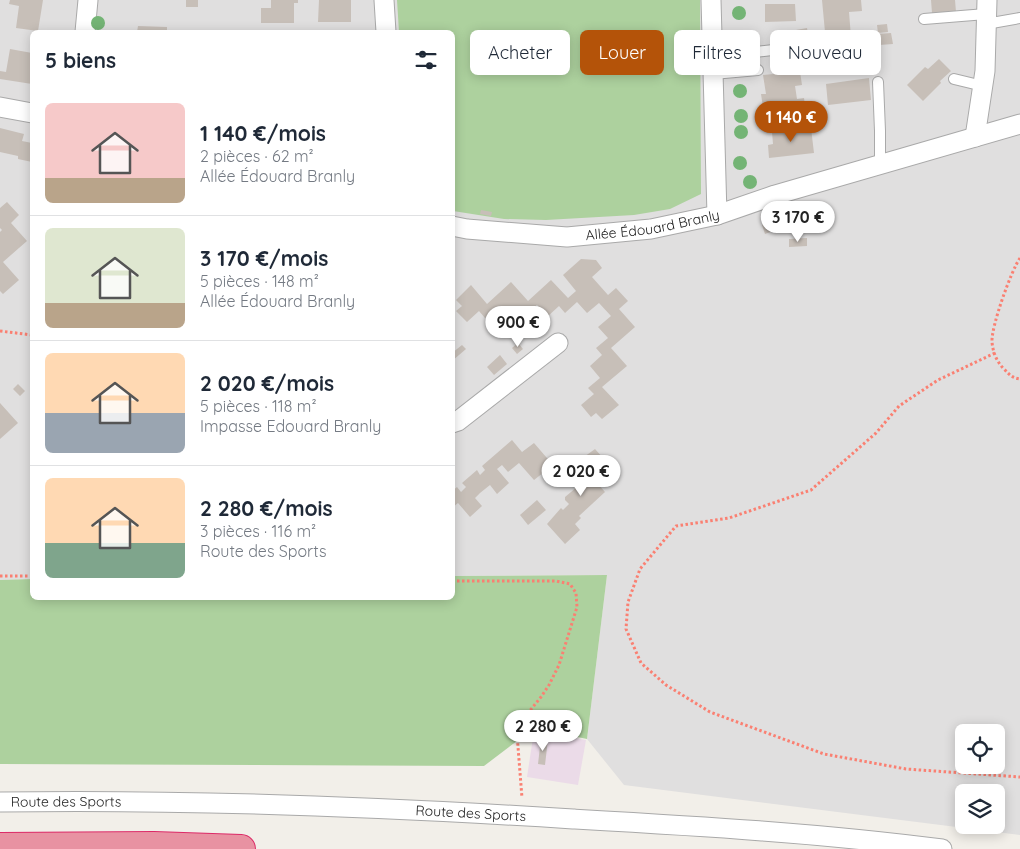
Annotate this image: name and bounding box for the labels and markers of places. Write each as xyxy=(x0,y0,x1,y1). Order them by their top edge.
pin: 1 140 € xyxy=(745,100,837,143)
pin: 3 170 € xyxy=(752,200,844,243)
pin: 900 € xyxy=(483,306,553,348)
pin: 2 020 € xyxy=(535,454,627,497)
pin: 2 280 € xyxy=(497,710,589,752)

